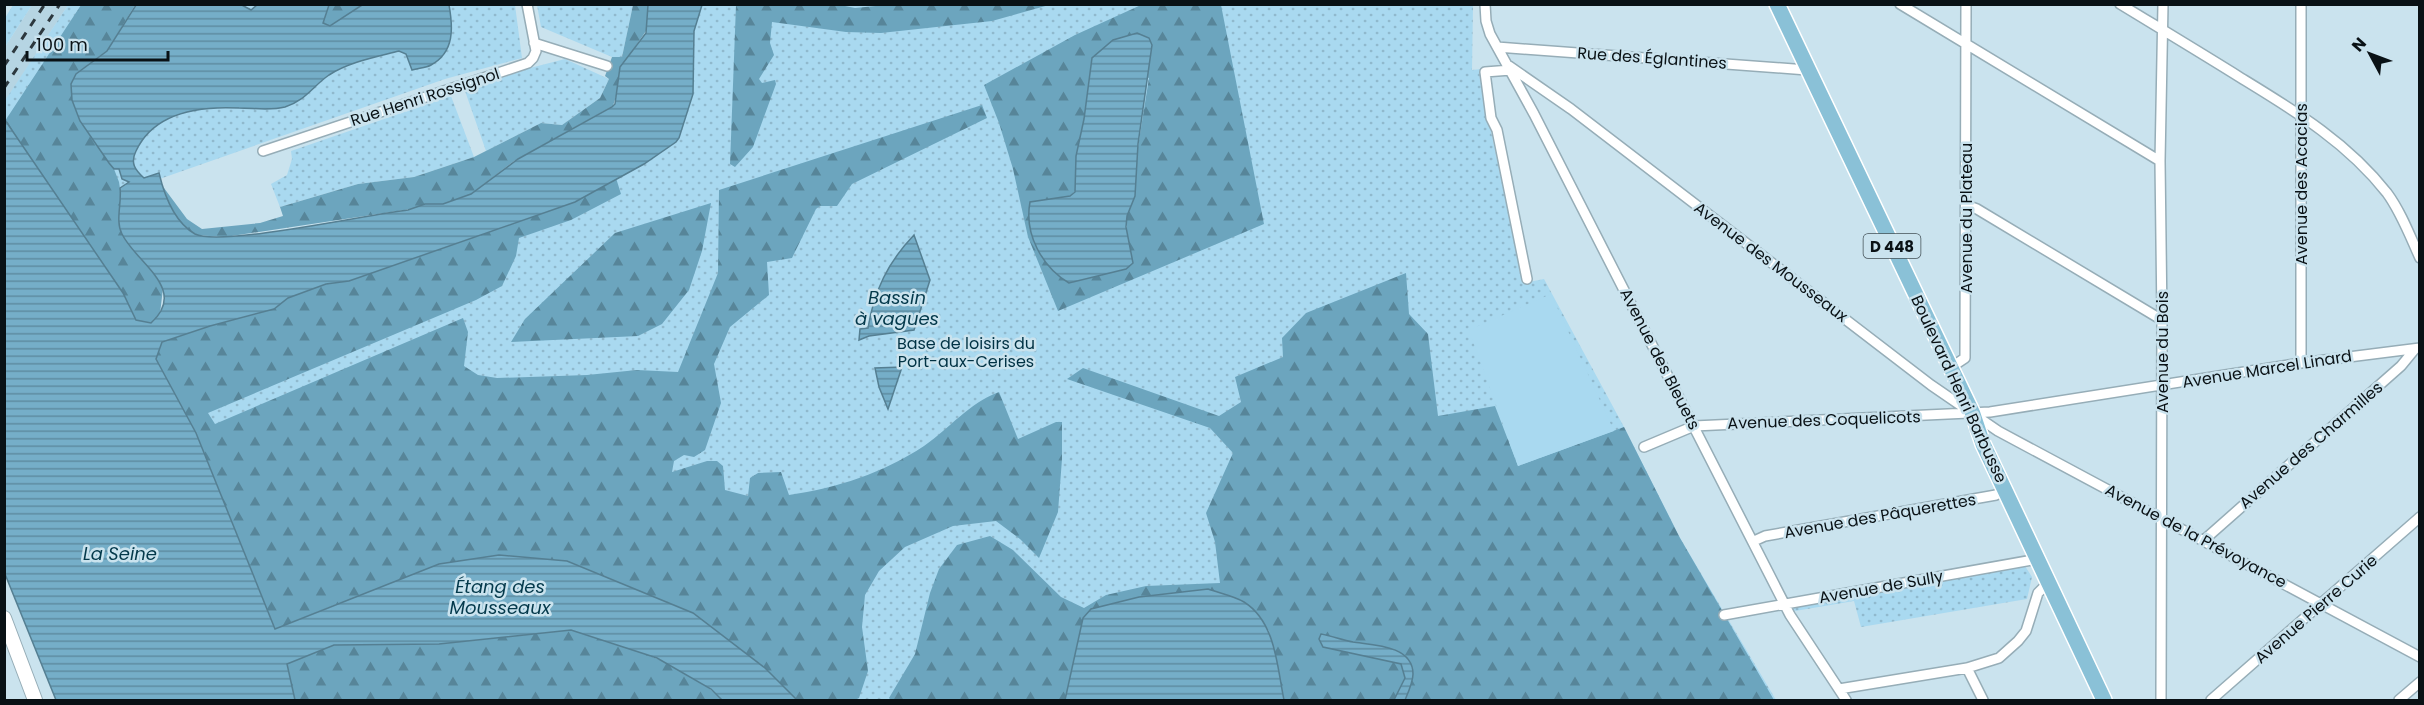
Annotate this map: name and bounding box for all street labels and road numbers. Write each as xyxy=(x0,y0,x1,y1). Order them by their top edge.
street label: Rue des Églantines xyxy=(1576,41,1728,75)
street label: Rue Henri Rossignol xyxy=(348,62,502,132)
street label: Avenue des Acacias xyxy=(2290,103,2313,265)
street label: Avenue du Plateau xyxy=(1955,143,1978,293)
street label: Avenue des Mousseaux xyxy=(1689,196,1853,328)
road number: D 448 xyxy=(1864,234,1920,258)
street label: Avenue des Bleuets xyxy=(1614,284,1706,434)
street label: Boulevard Henri Barbusse xyxy=(1905,291,2013,487)
street label: Avenue du Bois xyxy=(2151,291,2174,413)
street label: Avenue Marcel Linard xyxy=(2181,344,2353,394)
street label: Avenue des Charmilles xyxy=(2234,376,2388,514)
street label: Avenue des Coquelicots xyxy=(1727,405,1921,435)
street label: Avenue de la Prévoyance xyxy=(2101,478,2291,594)
street label: Avenue des Pâquerettes xyxy=(1782,488,1978,544)
street label: Avenue Pierre Curie xyxy=(2250,549,2382,669)
street label: Avenue de Sully xyxy=(1817,565,1945,609)

